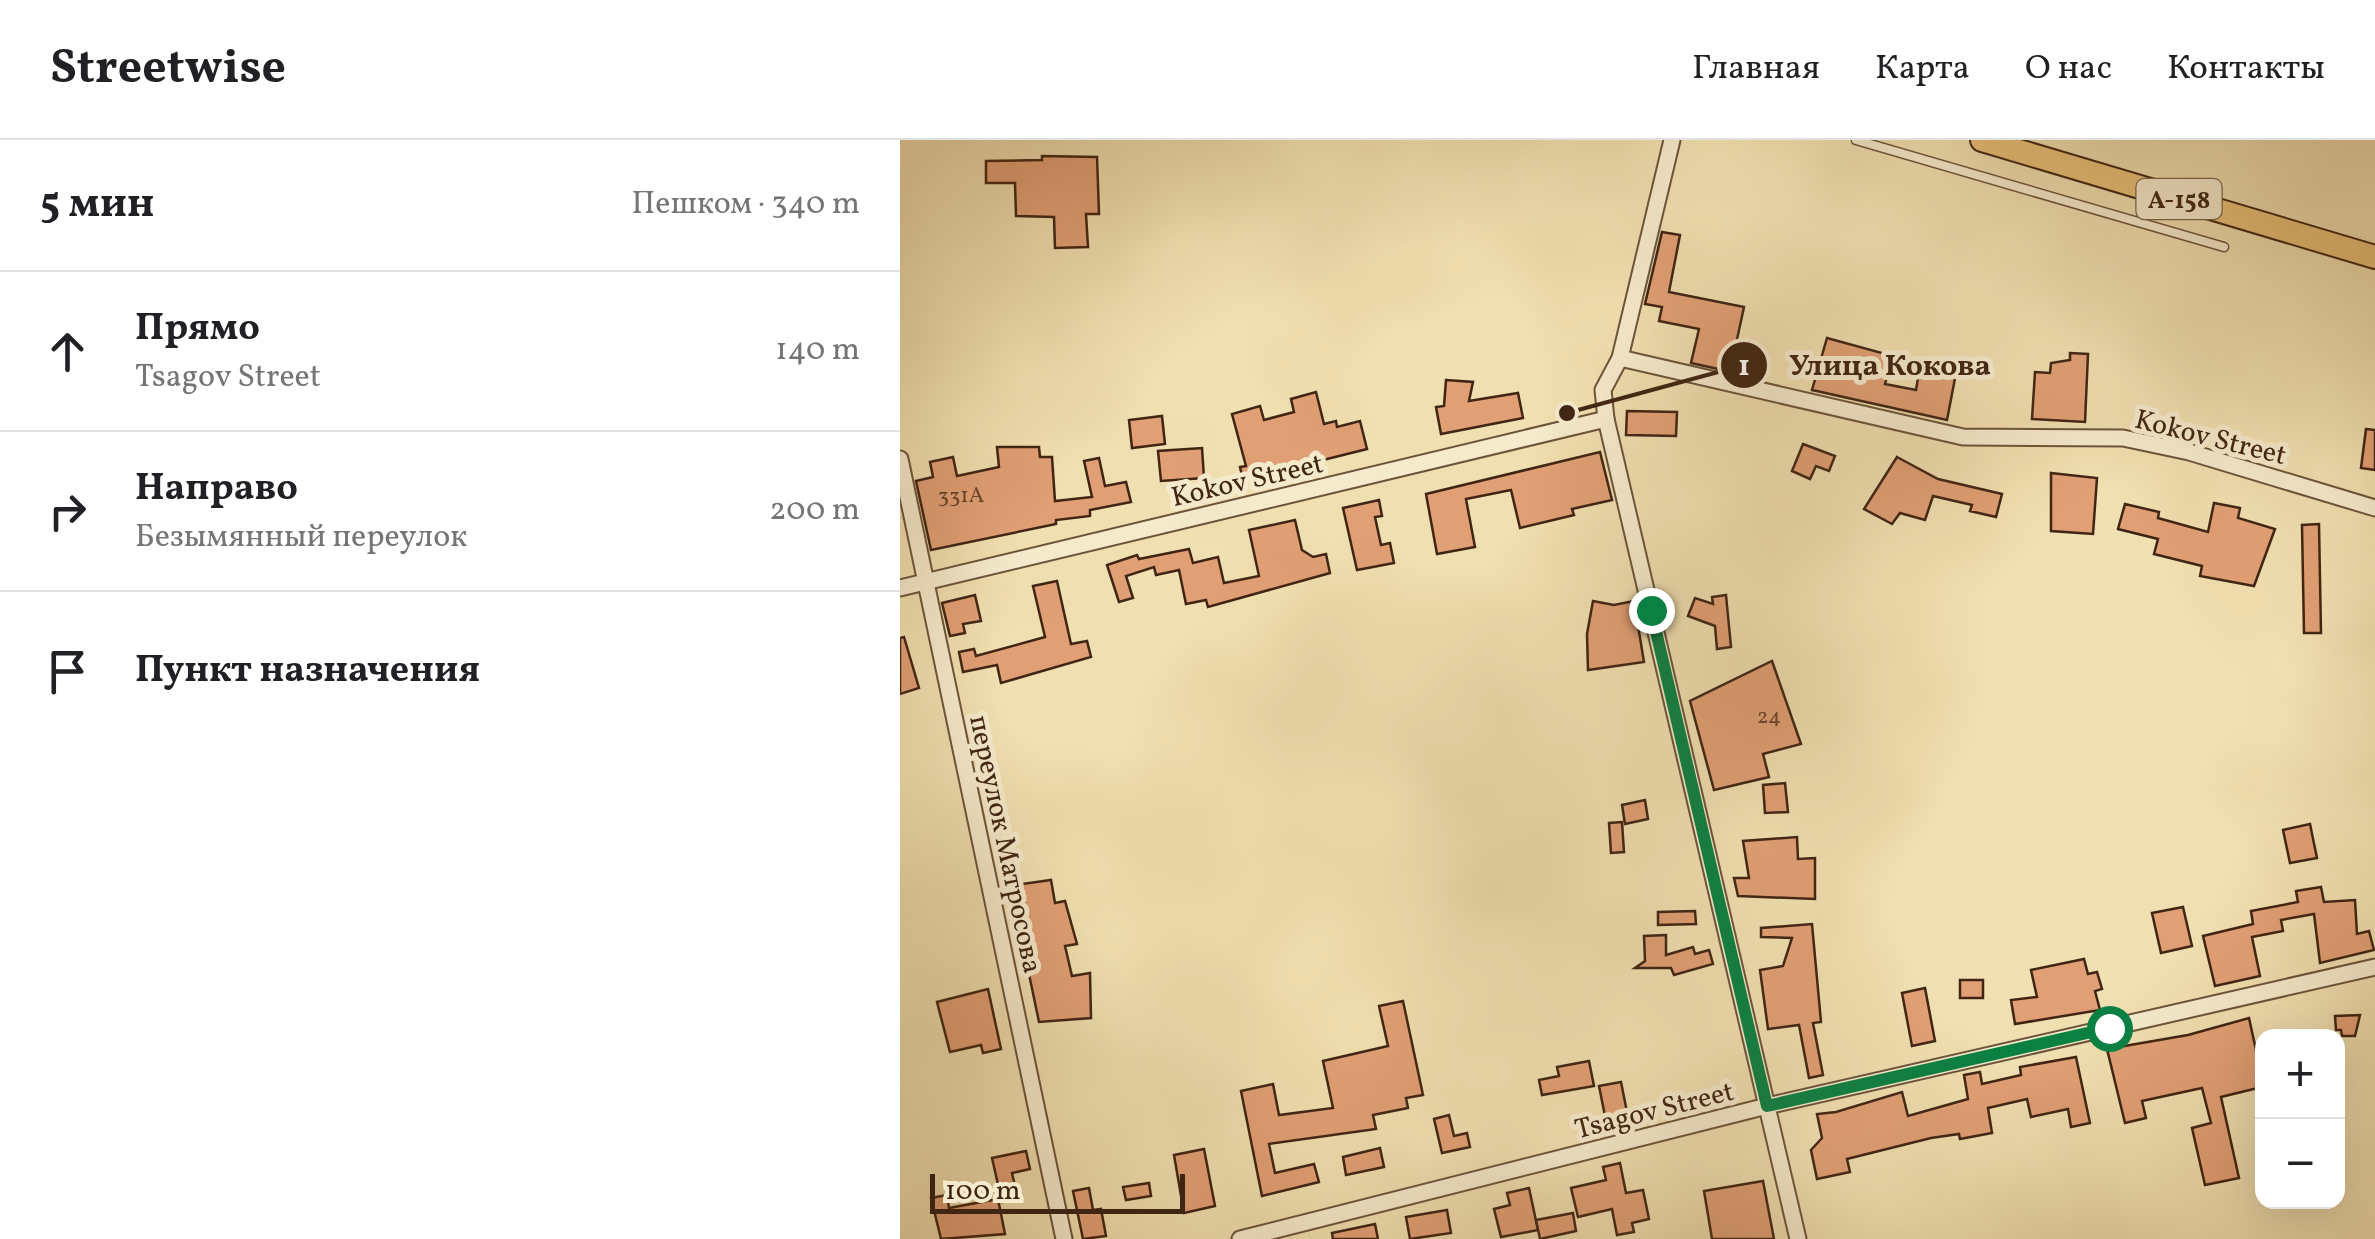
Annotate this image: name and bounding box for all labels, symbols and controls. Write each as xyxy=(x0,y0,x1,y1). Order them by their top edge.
text: Streetwise xyxy=(50,36,286,103)
text: Главная xyxy=(1692,45,1820,93)
text: Карта xyxy=(1875,45,1970,93)
text: О нас xyxy=(2025,45,2112,93)
text: Контакты xyxy=(2167,45,2325,93)
text: 5 мин xyxy=(40,176,154,235)
road number: А-158 xyxy=(2136,179,2222,219)
text: Пешком · 340 m xyxy=(632,183,860,227)
text: Прямо xyxy=(135,303,260,356)
icon: ahead xyxy=(40,324,95,379)
text: 140 m xyxy=(775,329,860,373)
callout: Улица Кокова xyxy=(1719,335,2011,395)
text: 1 xyxy=(1738,346,1750,388)
text: Улица Кокова xyxy=(1789,346,1991,388)
text: Tsagov Street xyxy=(135,356,321,400)
street label: Kokov Street xyxy=(2131,401,2290,476)
street label: Kokov Street xyxy=(1168,445,1327,518)
text: Направо xyxy=(135,463,298,516)
house number: 331А xyxy=(938,481,984,512)
icon: right xyxy=(40,484,95,539)
text: 200 m xyxy=(769,489,860,533)
text: Безымянный переулок xyxy=(135,516,467,560)
route end xyxy=(1629,588,1675,634)
icon: arrive xyxy=(40,644,95,699)
text: Пункт назначения xyxy=(135,645,480,698)
house number: 24 xyxy=(1757,702,1781,733)
street label: переулок Матросова xyxy=(958,712,1051,977)
route start xyxy=(2087,1006,2133,1052)
map controls xyxy=(2255,1029,2345,1209)
button: + xyxy=(2255,1029,2345,1119)
street label: Tsagov Street xyxy=(1571,1073,1738,1150)
button: − xyxy=(2255,1119,2345,1209)
scale bar xyxy=(930,1169,1185,1214)
text: 100 m xyxy=(945,1172,1020,1211)

